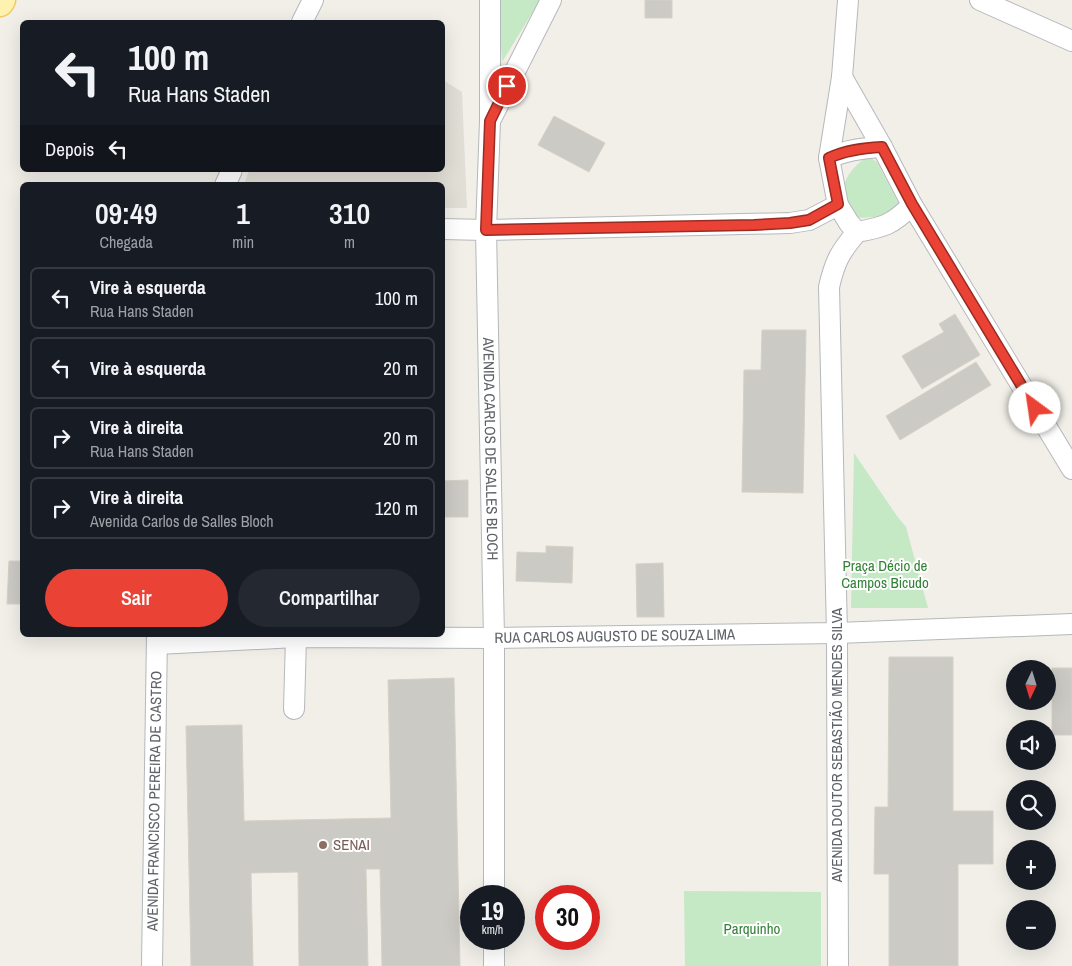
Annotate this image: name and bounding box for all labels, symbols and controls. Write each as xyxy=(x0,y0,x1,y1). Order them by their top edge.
text: 100 m xyxy=(128,34,209,81)
icon: left xyxy=(45,40,110,105)
pin xyxy=(486,65,528,107)
icon: arrive xyxy=(493,72,521,100)
text: Rua Hans Staden xyxy=(128,79,270,109)
icon: left xyxy=(104,135,132,163)
text: Depois xyxy=(45,136,94,162)
text: 09:49 xyxy=(95,193,157,233)
text: 1 xyxy=(236,193,250,233)
text: 310 xyxy=(329,193,370,233)
text: Chegada xyxy=(100,231,153,253)
text: min xyxy=(232,231,254,253)
text: m xyxy=(344,231,355,253)
text: Vire à esquerda xyxy=(90,274,206,300)
icon: left xyxy=(47,284,75,312)
text: 100 m xyxy=(375,285,418,311)
text: Rua Hans Staden xyxy=(90,300,194,322)
street label: AVENIDA CARLOS DE SALLES BLOCH xyxy=(478,336,503,561)
icon: left xyxy=(47,354,75,382)
text: Vire à esquerda xyxy=(90,355,206,381)
text: 20 m xyxy=(383,355,418,381)
position arrow xyxy=(1008,381,1060,433)
text: Vire à direita xyxy=(90,414,183,440)
icon: right xyxy=(47,424,75,452)
text: 20 m xyxy=(383,425,418,451)
text: Rua Hans Staden xyxy=(90,440,194,462)
text: Vire à direita xyxy=(90,484,183,510)
icon: right xyxy=(47,494,75,522)
text: 120 m xyxy=(375,495,418,521)
text: Avenida Carlos de Salles Bloch xyxy=(90,510,274,532)
park label: Praça Décio de Campos Bicudo xyxy=(841,555,929,593)
button: Sair xyxy=(45,569,228,627)
button: Compartilhar xyxy=(238,569,420,627)
street label: AVENIDA DOUTOR SEBASTIÃO MENDES SILVA xyxy=(826,607,847,883)
street label: RUA CARLOS AUGUSTO DE SOUZA LIMA xyxy=(494,623,736,648)
north arrow xyxy=(1006,660,1056,710)
map controls xyxy=(1006,660,1056,950)
street label: AVENIDA FRANCISCO PEREIRA DE CASTRO xyxy=(142,671,166,932)
button: sound xyxy=(1006,720,1056,770)
button: search xyxy=(1006,780,1056,830)
place label: SENAI xyxy=(333,834,370,855)
marker: SENAI xyxy=(317,839,329,851)
button: + xyxy=(1006,840,1056,890)
speed limit sign: 30 xyxy=(535,885,600,950)
text: 19 xyxy=(481,894,504,928)
button: − xyxy=(1006,900,1056,950)
park label: Parquinho xyxy=(724,918,781,939)
text: km/h xyxy=(482,922,503,938)

